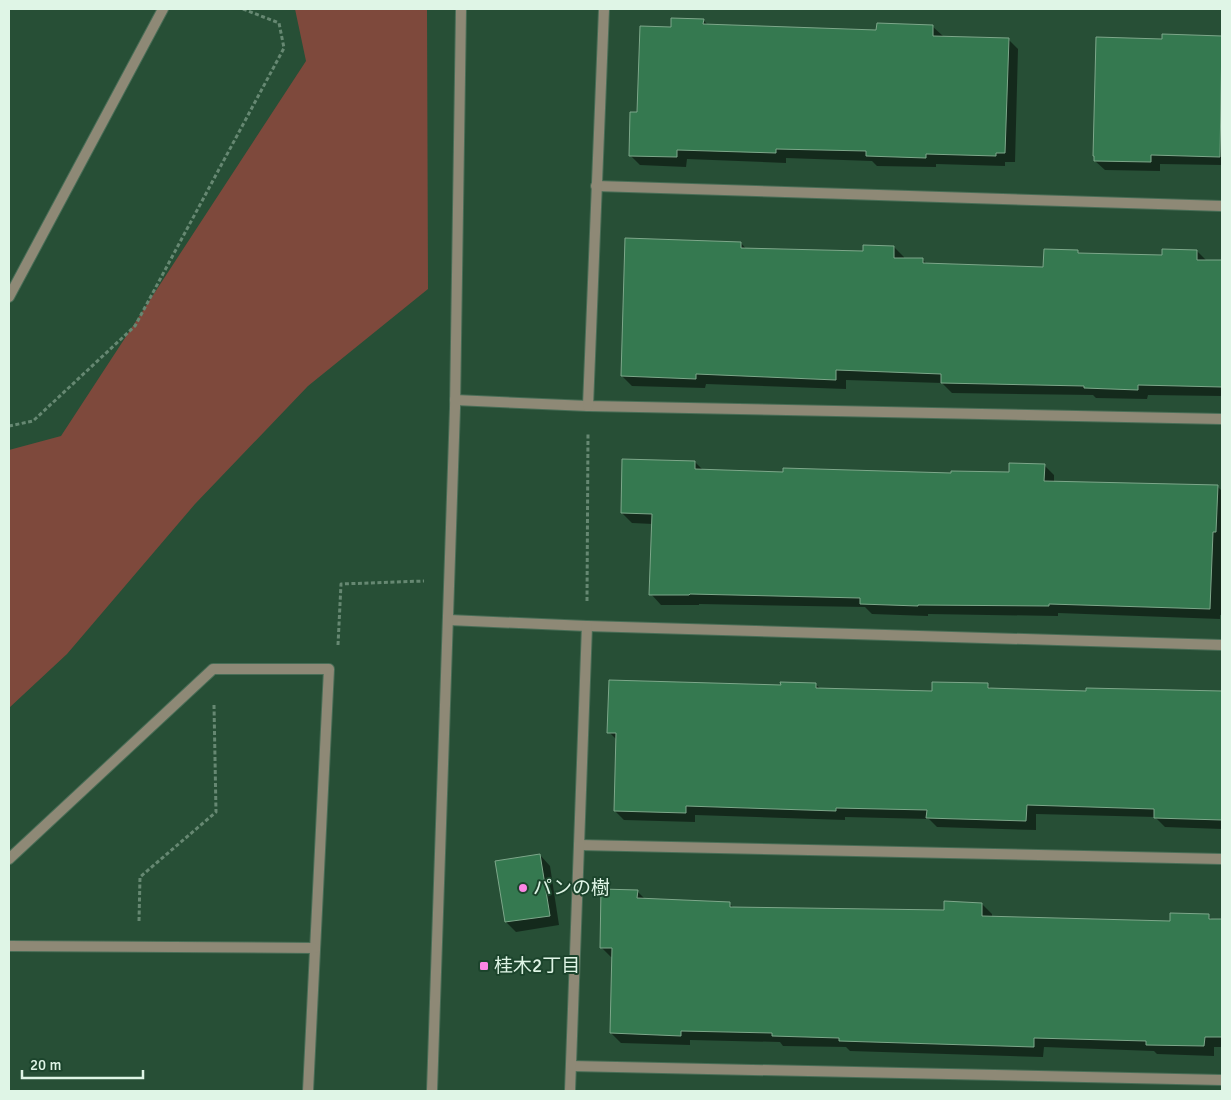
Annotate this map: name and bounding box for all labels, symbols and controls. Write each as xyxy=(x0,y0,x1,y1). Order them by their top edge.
place label: パンの樹 xyxy=(533,876,610,900)
marker: パンの樹 xyxy=(517,882,529,894)
place label: 桂木2丁目 xyxy=(494,954,580,978)
marker: 桂木2丁目 xyxy=(478,960,490,972)
scale bar xyxy=(22,1048,144,1080)
text: 20 m xyxy=(30,1056,61,1074)

